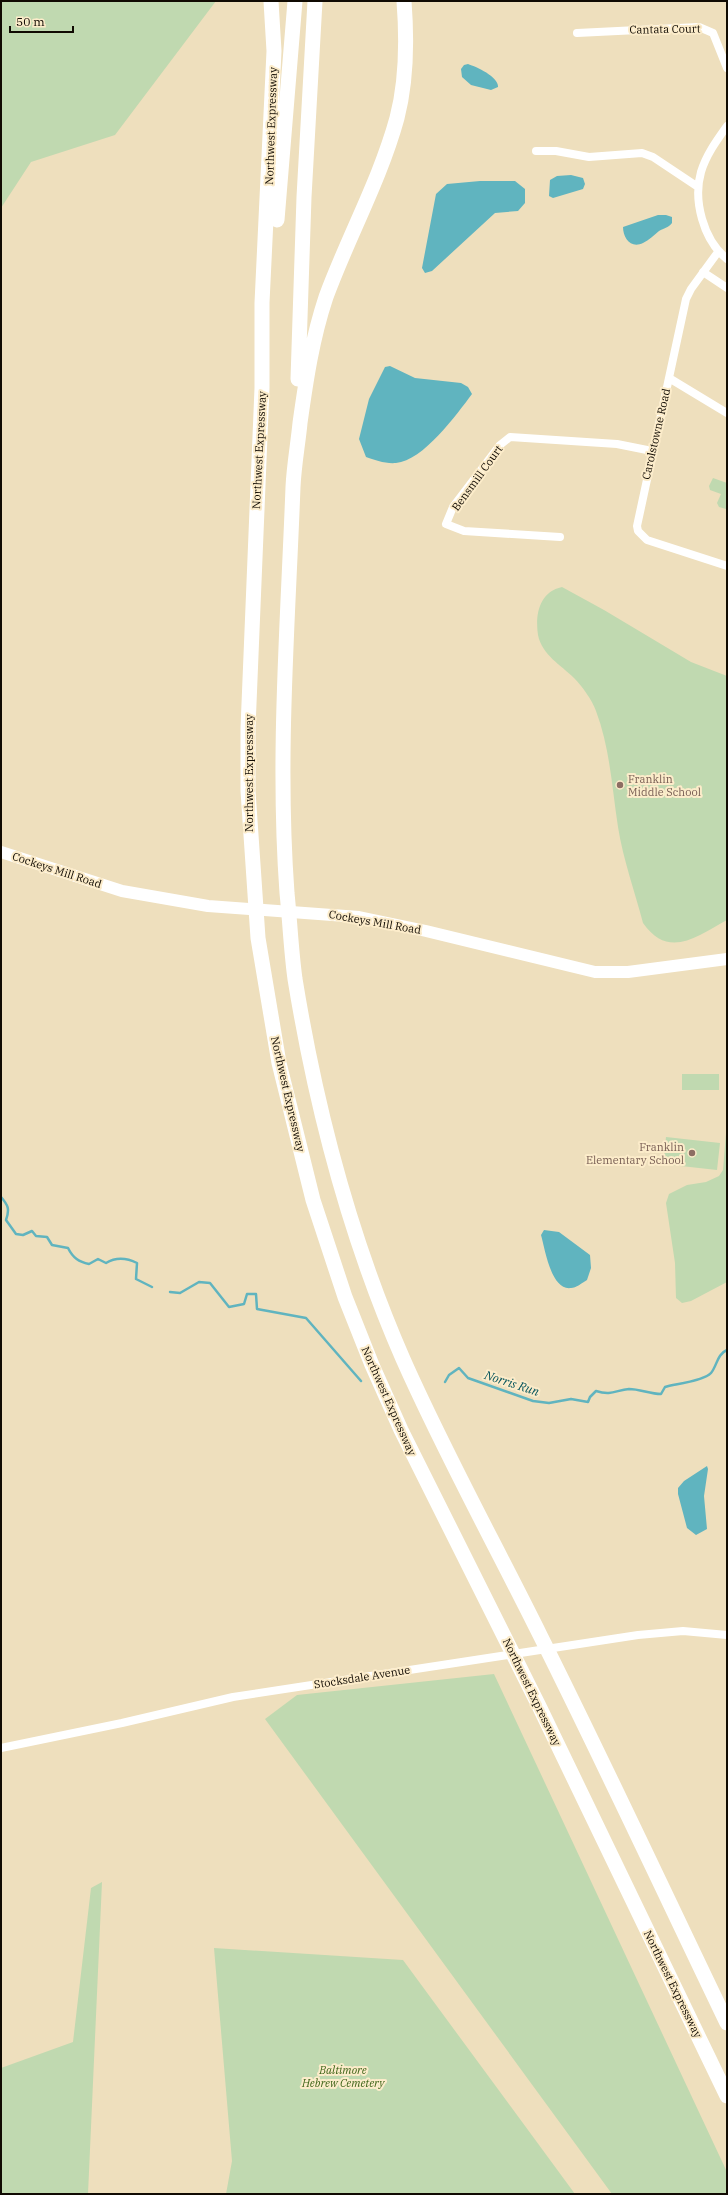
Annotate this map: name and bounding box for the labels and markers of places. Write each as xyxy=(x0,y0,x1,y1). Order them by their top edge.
place label: Franklin Middle School xyxy=(628,772,701,799)
marker: Franklin Middle School xyxy=(615,780,625,790)
place label: Franklin Elementary School xyxy=(586,1140,684,1167)
marker: Franklin Elementary School xyxy=(687,1148,697,1158)

